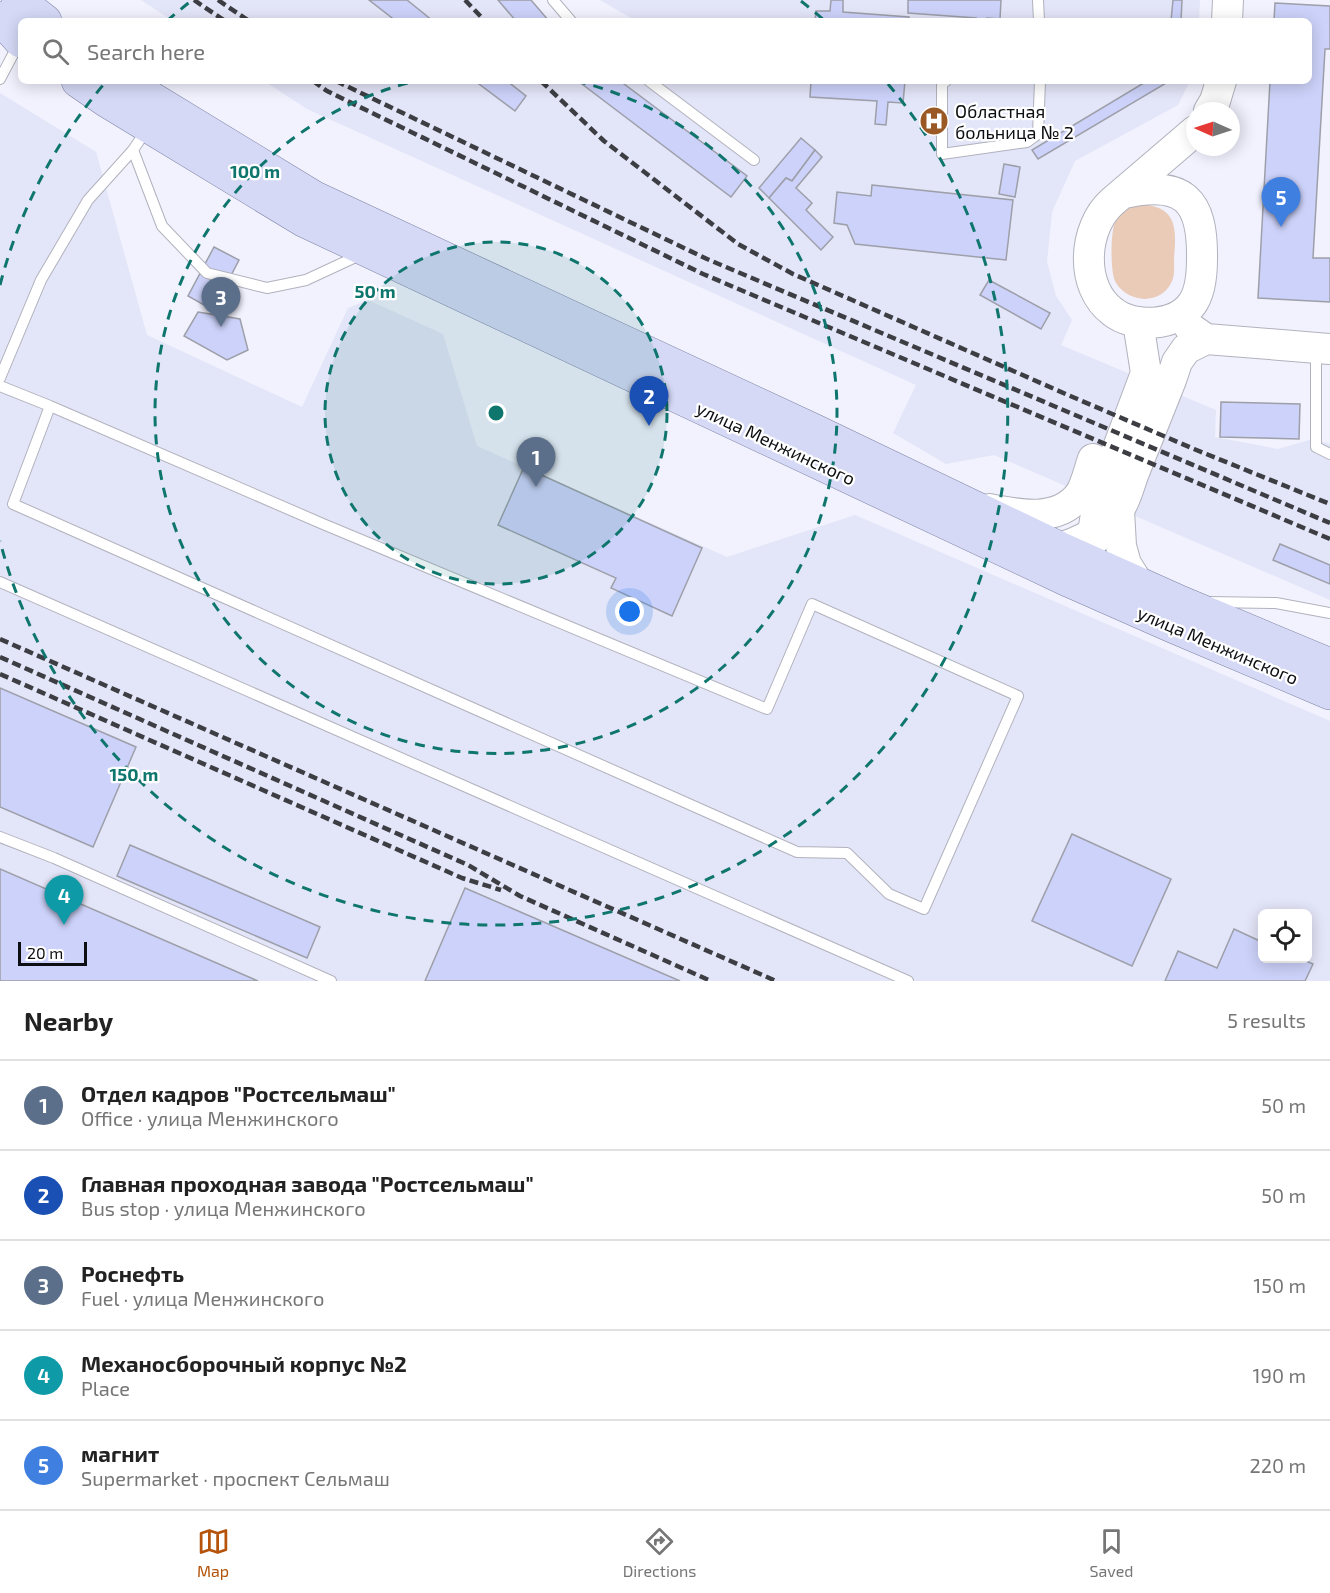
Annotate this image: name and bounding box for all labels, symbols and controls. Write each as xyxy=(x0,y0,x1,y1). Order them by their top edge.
search box xyxy=(18,18,1312,84)
icon: search xyxy=(39,35,72,68)
text: Search here xyxy=(87,38,205,64)
place label: Областная больница № 2 xyxy=(955,100,1074,143)
north arrow xyxy=(1186,102,1240,156)
hospital icon: Областная больница № 2 xyxy=(918,105,950,137)
text: 100 m xyxy=(230,160,280,182)
pin: 5 xyxy=(1262,178,1300,227)
pin: 3 xyxy=(202,278,240,327)
text: 50 m xyxy=(354,280,396,302)
pin: 2 xyxy=(630,376,668,426)
street label: улица Менжинского xyxy=(693,397,859,489)
centre of rings xyxy=(486,403,506,423)
pin: 1 xyxy=(516,438,556,487)
your location xyxy=(615,597,644,626)
street label: улица Менжинского xyxy=(1134,601,1302,689)
text: 150 m xyxy=(110,763,158,785)
pin: 4 xyxy=(44,876,84,925)
map controls xyxy=(1258,909,1312,963)
button: locate xyxy=(1258,909,1312,963)
scale bar xyxy=(18,939,87,966)
text: 20 m xyxy=(27,943,63,962)
text: Nearby xyxy=(24,1005,113,1036)
text: 5 results xyxy=(1227,1008,1306,1032)
text: Отдел кадров "Ростсельмаш" xyxy=(81,1080,396,1106)
text: 1 xyxy=(39,1093,48,1117)
text: 50 m xyxy=(1261,1093,1306,1117)
text: Office · улица Менжинского xyxy=(81,1106,339,1130)
text: Главная проходная завода "Ростсельмаш" xyxy=(81,1170,534,1196)
text: 2 xyxy=(38,1183,49,1207)
text: 50 m xyxy=(1261,1183,1306,1207)
text: Bus stop · улица Менжинского xyxy=(81,1196,366,1220)
text: Роснефть xyxy=(81,1260,184,1286)
text: 3 xyxy=(38,1273,49,1297)
text: 150 m xyxy=(1253,1273,1306,1297)
text: Fuel · улица Менжинского xyxy=(81,1286,325,1310)
text: Механосборочный корпус №2 xyxy=(81,1350,407,1376)
text: 4 xyxy=(37,1363,50,1387)
text: 190 m xyxy=(1253,1363,1306,1387)
text: Place xyxy=(81,1376,130,1400)
text: магнит xyxy=(81,1440,159,1466)
text: 5 xyxy=(38,1453,49,1477)
text: 220 m xyxy=(1249,1453,1306,1477)
text: Supermarket · проспект Сельмаш xyxy=(81,1466,390,1490)
tab: Map xyxy=(197,1525,230,1580)
tab: Directions xyxy=(623,1525,696,1580)
tab: Saved xyxy=(1090,1525,1133,1580)

